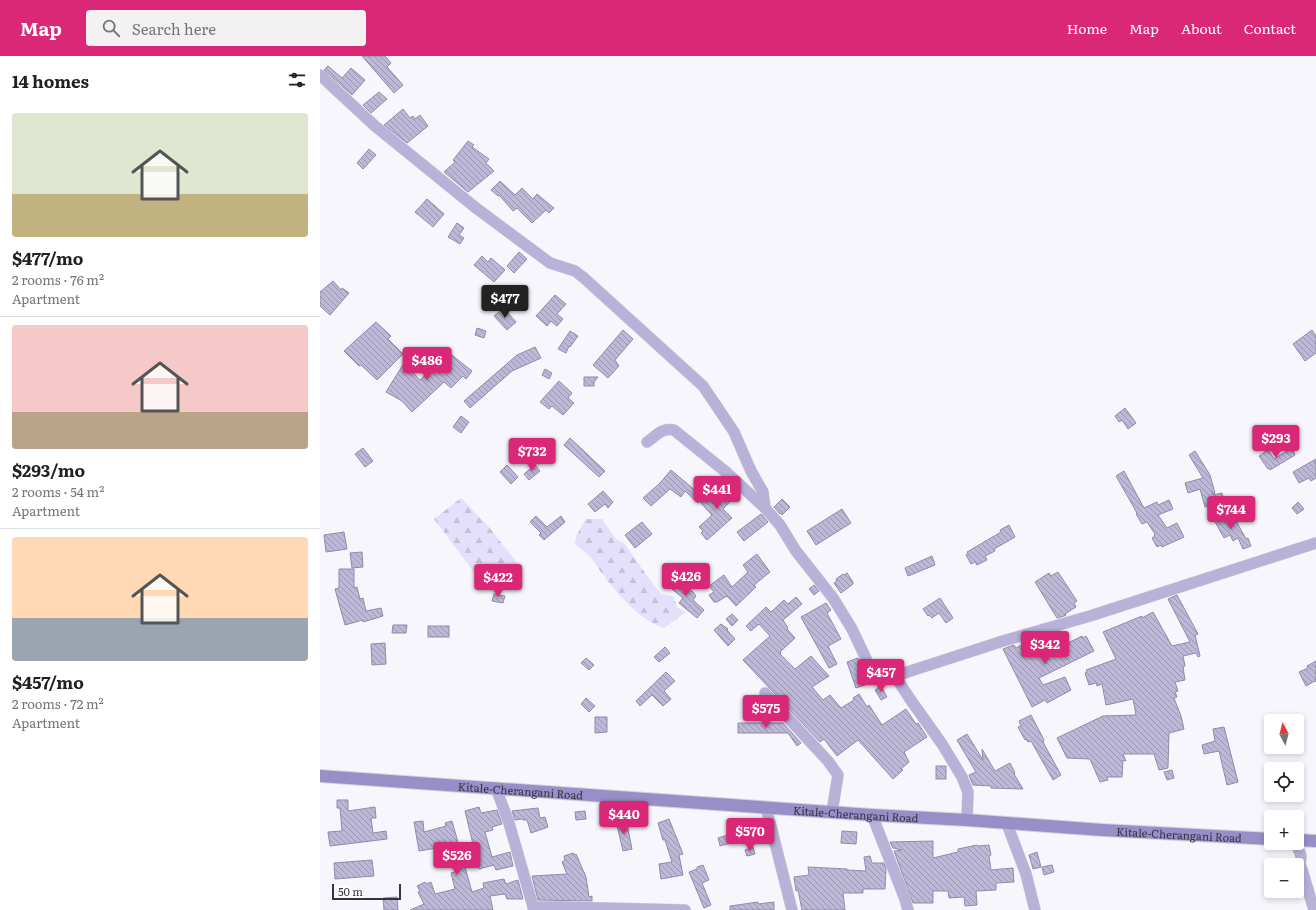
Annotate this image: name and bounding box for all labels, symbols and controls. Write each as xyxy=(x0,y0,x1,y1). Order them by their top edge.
search box xyxy=(86,10,366,46)
text: Map xyxy=(20,14,62,42)
icon: search xyxy=(100,17,122,39)
text: Search here xyxy=(132,17,216,40)
text: Home xyxy=(1067,18,1107,38)
text: Map xyxy=(1129,18,1159,38)
text: About xyxy=(1181,18,1222,38)
text: Contact xyxy=(1244,18,1296,38)
text: 14 homes xyxy=(12,68,89,93)
icon: filters xyxy=(286,69,308,91)
icon: home xyxy=(124,139,196,211)
text: $477/mo xyxy=(12,245,83,270)
text: 2 rooms · 76 m² xyxy=(12,270,104,289)
pin: $477 xyxy=(481,285,529,319)
text: $477 xyxy=(490,288,520,307)
text: Apartment xyxy=(12,289,80,308)
pin: $486 xyxy=(403,347,451,381)
text: $486 xyxy=(412,350,442,369)
icon: home xyxy=(124,351,196,423)
pin: $293 xyxy=(1252,425,1300,459)
text: $293 xyxy=(1261,428,1291,447)
pin: $732 xyxy=(508,438,556,472)
text: $732 xyxy=(518,441,546,460)
text: $293/mo xyxy=(12,457,85,482)
pin: $441 xyxy=(693,476,741,510)
text: $441 xyxy=(703,479,731,498)
text: 2 rooms · 54 m² xyxy=(12,482,104,501)
pin: $744 xyxy=(1207,496,1255,530)
text: $744 xyxy=(1216,499,1246,518)
text: Apartment xyxy=(12,501,80,520)
icon: home xyxy=(124,563,196,635)
pin: $426 xyxy=(662,563,710,597)
pin: $422 xyxy=(474,564,522,598)
text: $426 xyxy=(671,566,701,585)
text: $422 xyxy=(483,567,513,586)
pin: $342 xyxy=(1021,631,1069,665)
text: $342 xyxy=(1030,634,1060,653)
pin: $457 xyxy=(857,659,905,693)
text: $457 xyxy=(866,662,896,681)
text: $457/mo xyxy=(12,669,84,694)
text: 2 rooms · 72 m² xyxy=(12,694,104,713)
pin: $575 xyxy=(742,695,790,729)
text: $575 xyxy=(752,698,780,717)
text: Apartment xyxy=(12,713,80,732)
north arrow xyxy=(1264,714,1304,754)
map controls xyxy=(1264,714,1304,898)
button: locate xyxy=(1264,762,1304,802)
street label: Kitale-Cherangani Road xyxy=(457,778,584,803)
pin: $440 xyxy=(600,801,648,835)
street label: Kitale-Cherangani Road xyxy=(792,801,919,825)
text: $440 xyxy=(608,804,640,823)
button: + xyxy=(1264,810,1304,850)
pin: $570 xyxy=(726,818,774,852)
text: $570 xyxy=(735,821,765,840)
street label: Kitale-Cherangani Road xyxy=(1116,823,1242,845)
pin: $526 xyxy=(433,842,481,876)
text: $526 xyxy=(442,845,472,864)
button: − xyxy=(1264,858,1304,898)
scale bar xyxy=(332,882,401,901)
text: 50 m xyxy=(338,883,363,899)

